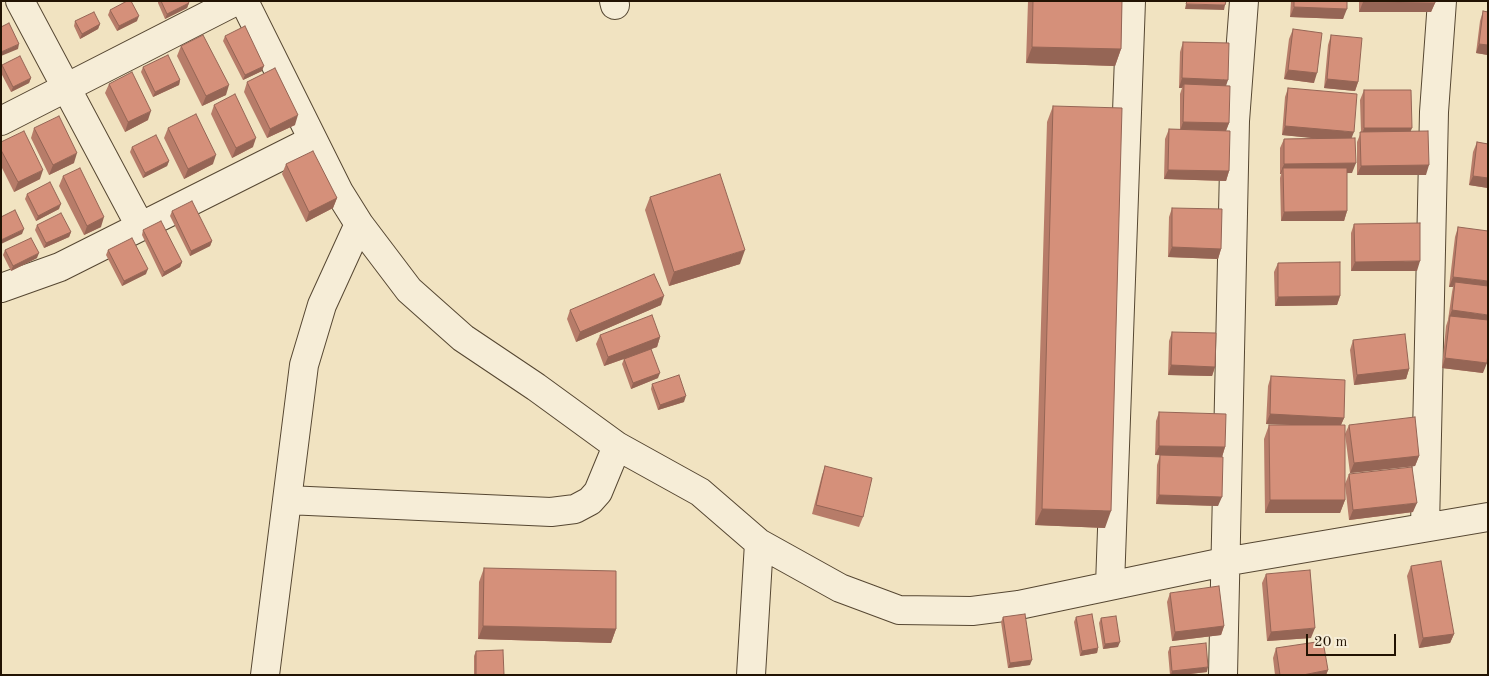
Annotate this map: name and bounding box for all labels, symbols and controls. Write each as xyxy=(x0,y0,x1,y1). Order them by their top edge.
scale bar xyxy=(1309,624,1399,656)
text: 20 m xyxy=(1314,635,1348,650)

